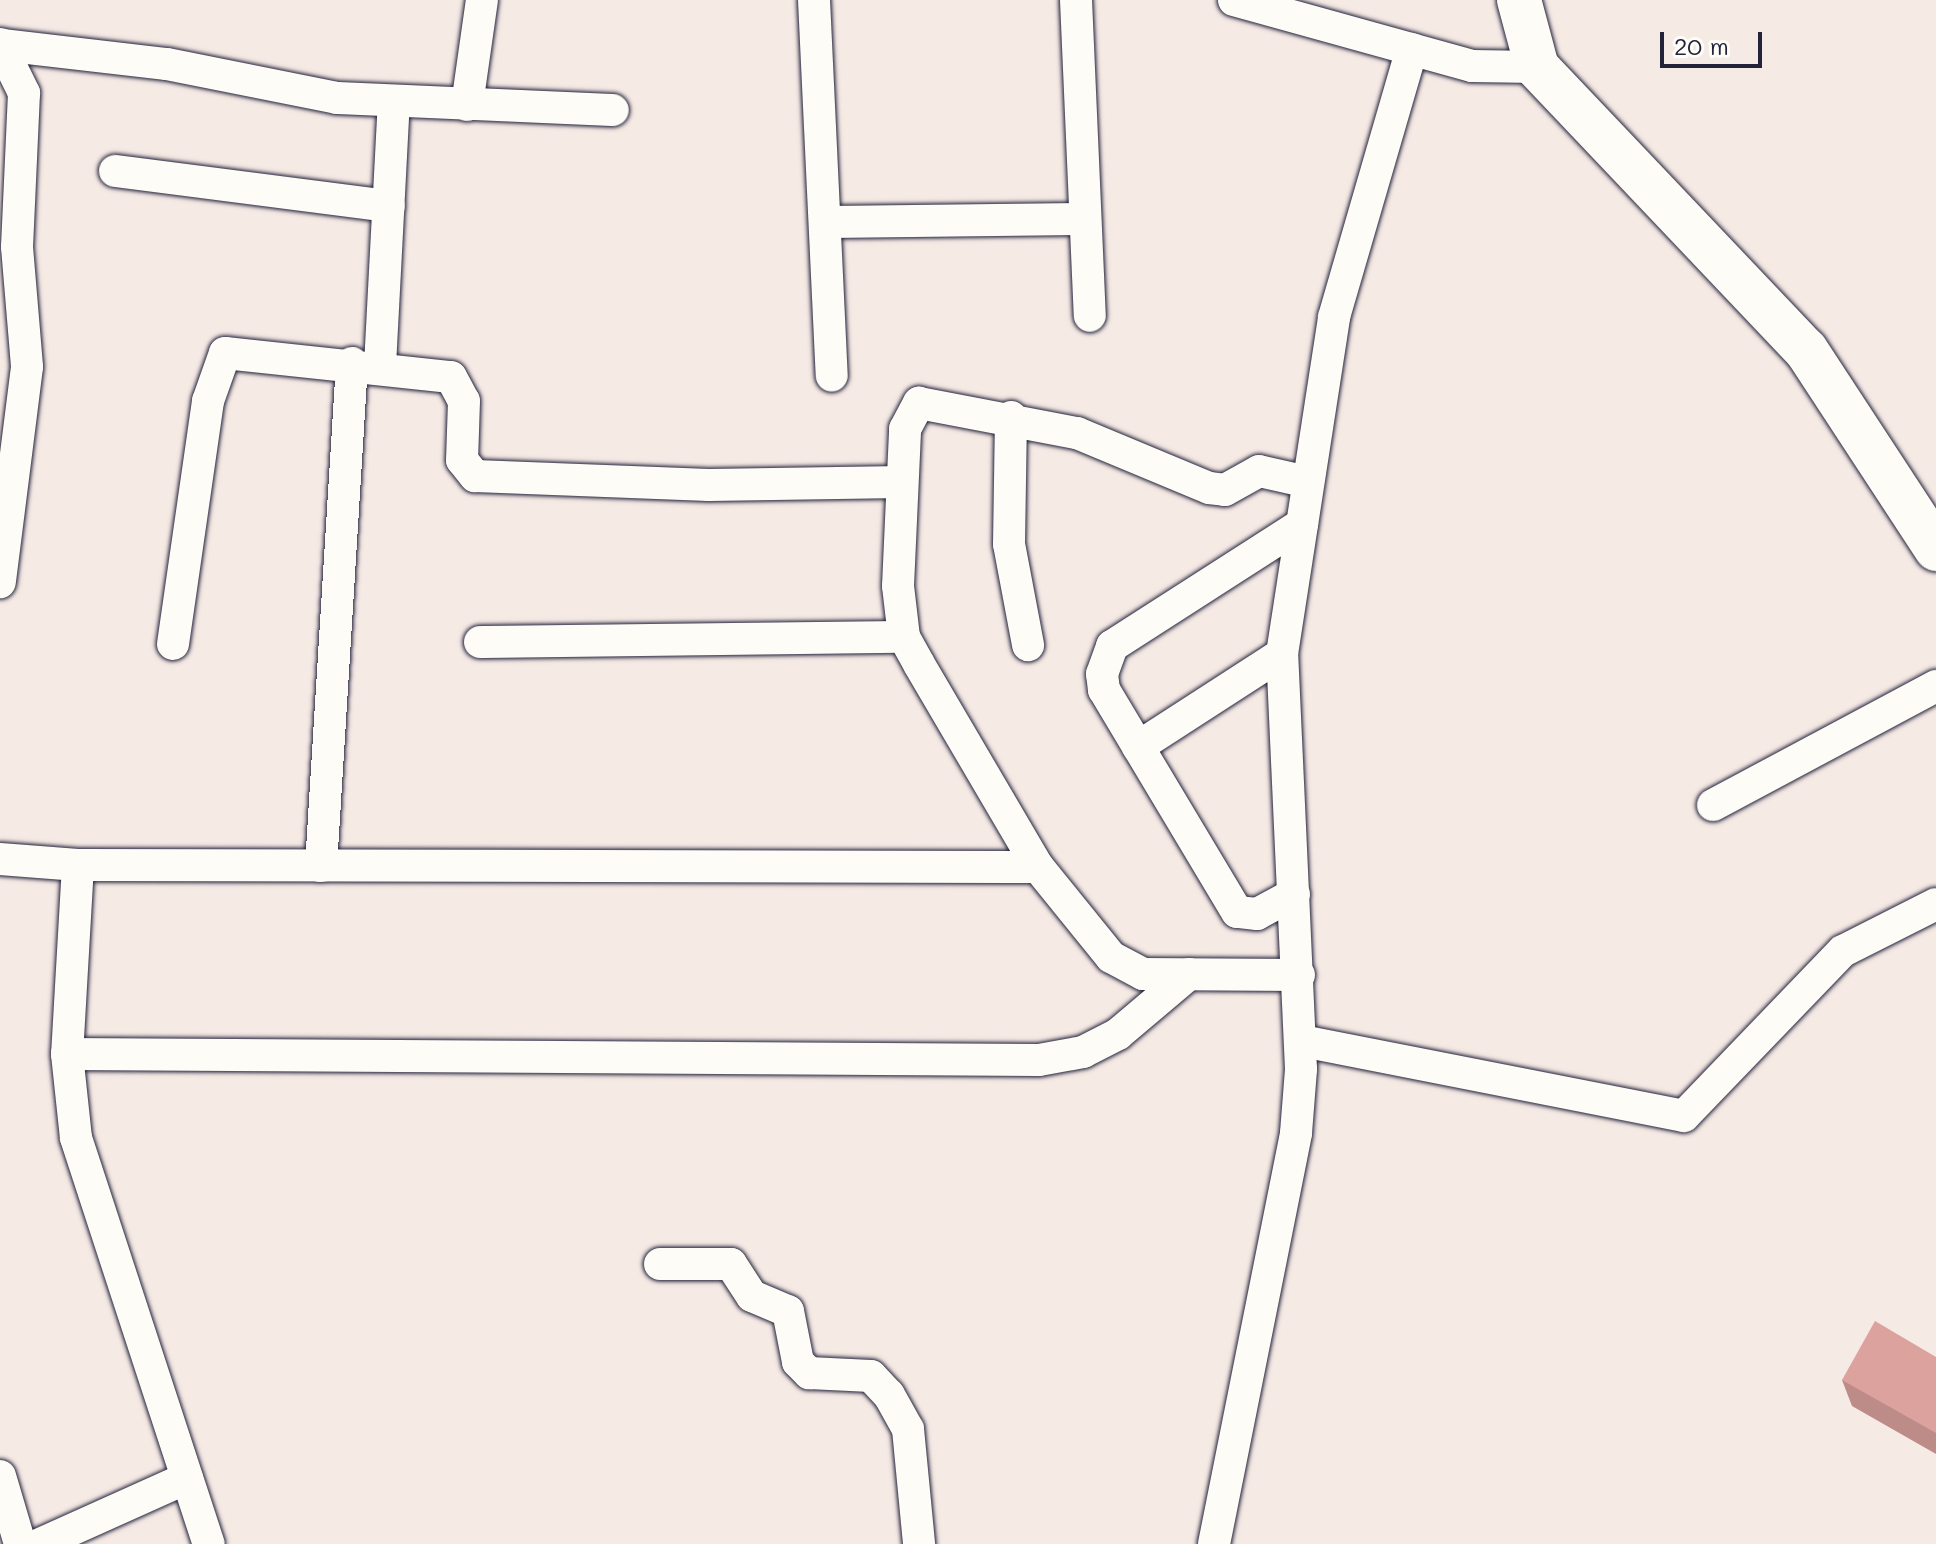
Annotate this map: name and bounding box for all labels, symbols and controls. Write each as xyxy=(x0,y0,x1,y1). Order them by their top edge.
scale bar xyxy=(1664,16,1766,66)
text: 20 m xyxy=(1674,30,1729,61)

